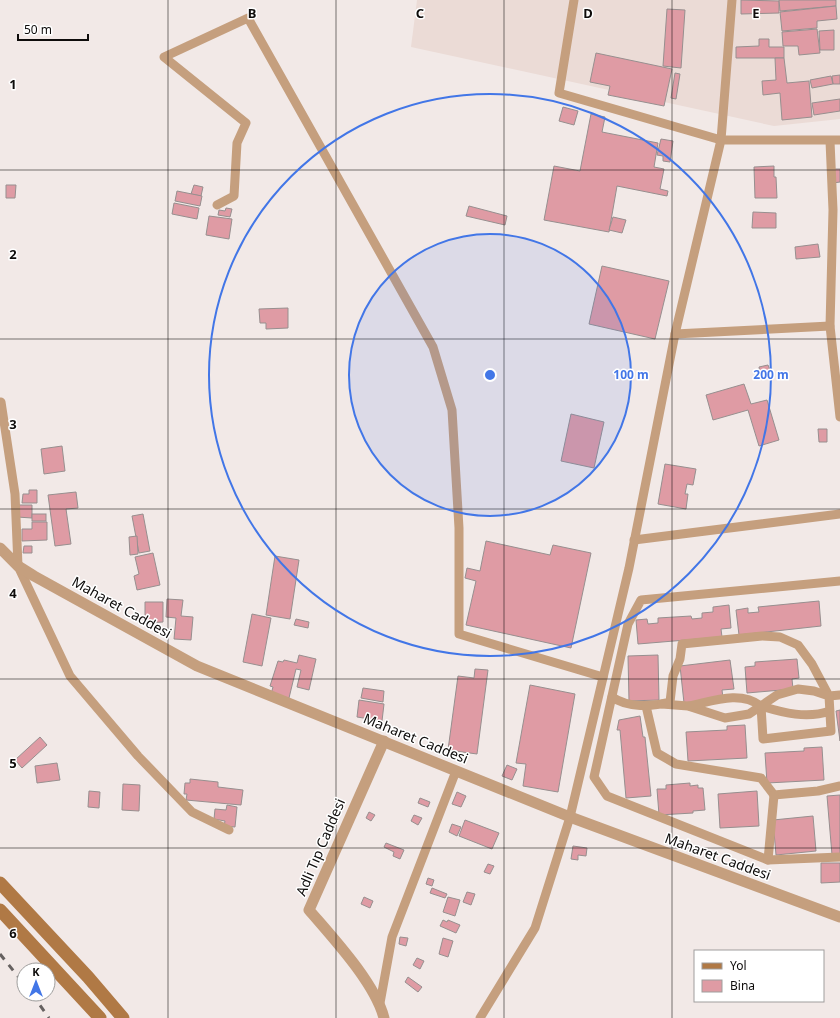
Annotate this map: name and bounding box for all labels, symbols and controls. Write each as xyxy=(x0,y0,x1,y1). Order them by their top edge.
text: B xyxy=(248,4,256,22)
text: C xyxy=(416,4,424,22)
text: D xyxy=(583,4,593,22)
text: E xyxy=(752,4,760,22)
scale bar xyxy=(18,16,88,42)
text: 50 m xyxy=(24,21,52,38)
text: 1 xyxy=(9,75,17,93)
text: 2 xyxy=(9,245,17,263)
text: 100 m xyxy=(613,366,649,383)
text: 200 m xyxy=(753,366,789,383)
centre of rings xyxy=(483,368,497,382)
text: 3 xyxy=(9,415,17,433)
street label: Maharet Caddesi xyxy=(69,572,175,642)
text: 4 xyxy=(9,584,17,602)
street label: Maharet Caddesi xyxy=(361,708,471,768)
text: 5 xyxy=(9,754,17,772)
street label: Adli Tıp Caddesi xyxy=(291,795,349,899)
street label: Maharet Caddesi xyxy=(662,828,774,884)
text: 6 xyxy=(9,924,17,942)
legend xyxy=(694,950,824,1002)
text: Yol xyxy=(730,957,747,974)
north arrow xyxy=(16,962,56,1002)
text: K xyxy=(32,964,40,979)
text: Bina xyxy=(730,977,755,994)

